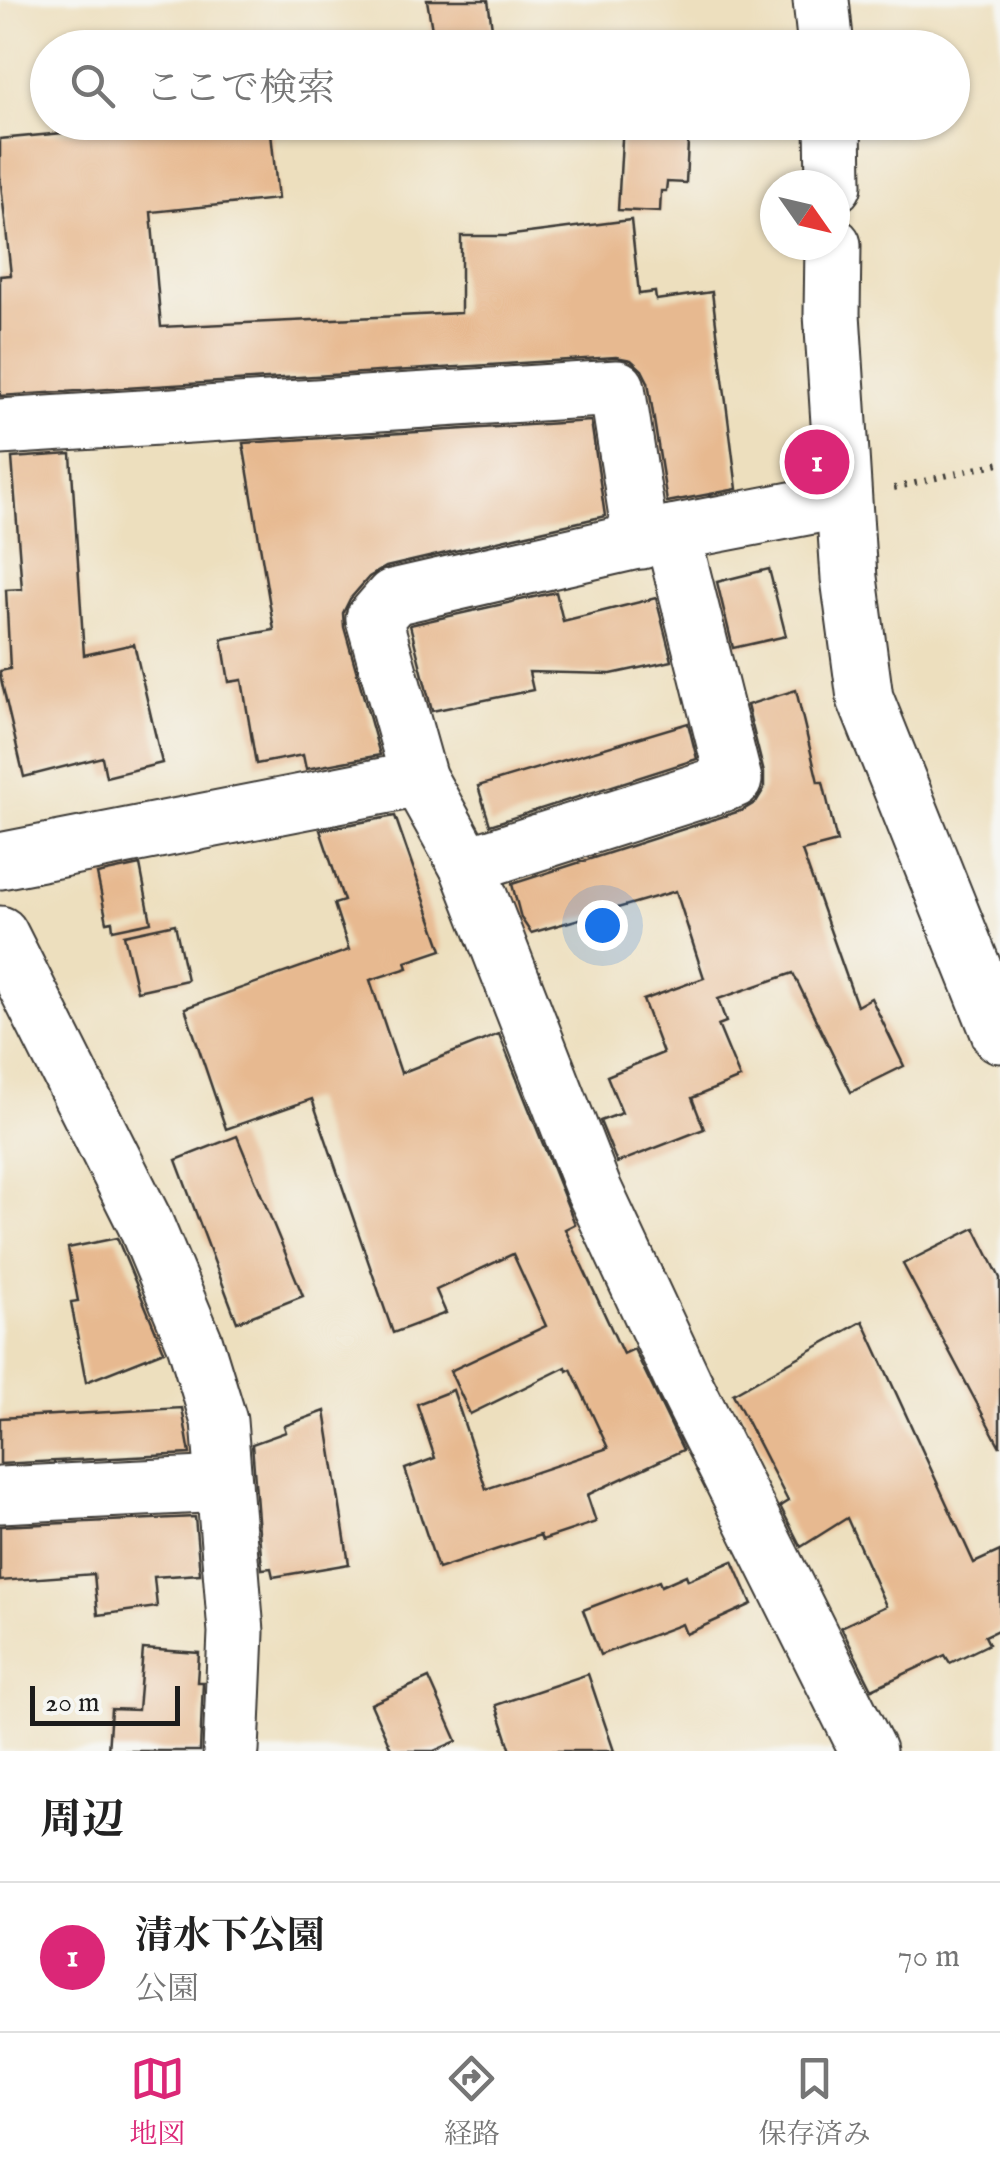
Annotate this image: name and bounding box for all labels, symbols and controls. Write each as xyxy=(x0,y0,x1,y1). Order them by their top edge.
search box xyxy=(30,30,970,140)
icon: search xyxy=(65,58,120,113)
text: ここで検索 xyxy=(145,66,335,114)
north arrow xyxy=(760,170,850,260)
pin: 1 xyxy=(784,424,850,500)
your location xyxy=(577,900,628,951)
scale bar xyxy=(30,1681,180,1726)
text: 20 m xyxy=(45,1686,100,1721)
text: 周辺 xyxy=(40,1795,124,1848)
text: 清水下公園 xyxy=(135,1914,325,1962)
text: 1 xyxy=(67,1937,78,1978)
text: 70 m xyxy=(898,1937,960,1978)
text: 公園 xyxy=(135,1970,199,2011)
tab: 地図 xyxy=(129,2051,185,2153)
tab: 経路 xyxy=(444,2051,500,2153)
tab: 保存済み xyxy=(759,2051,871,2153)

